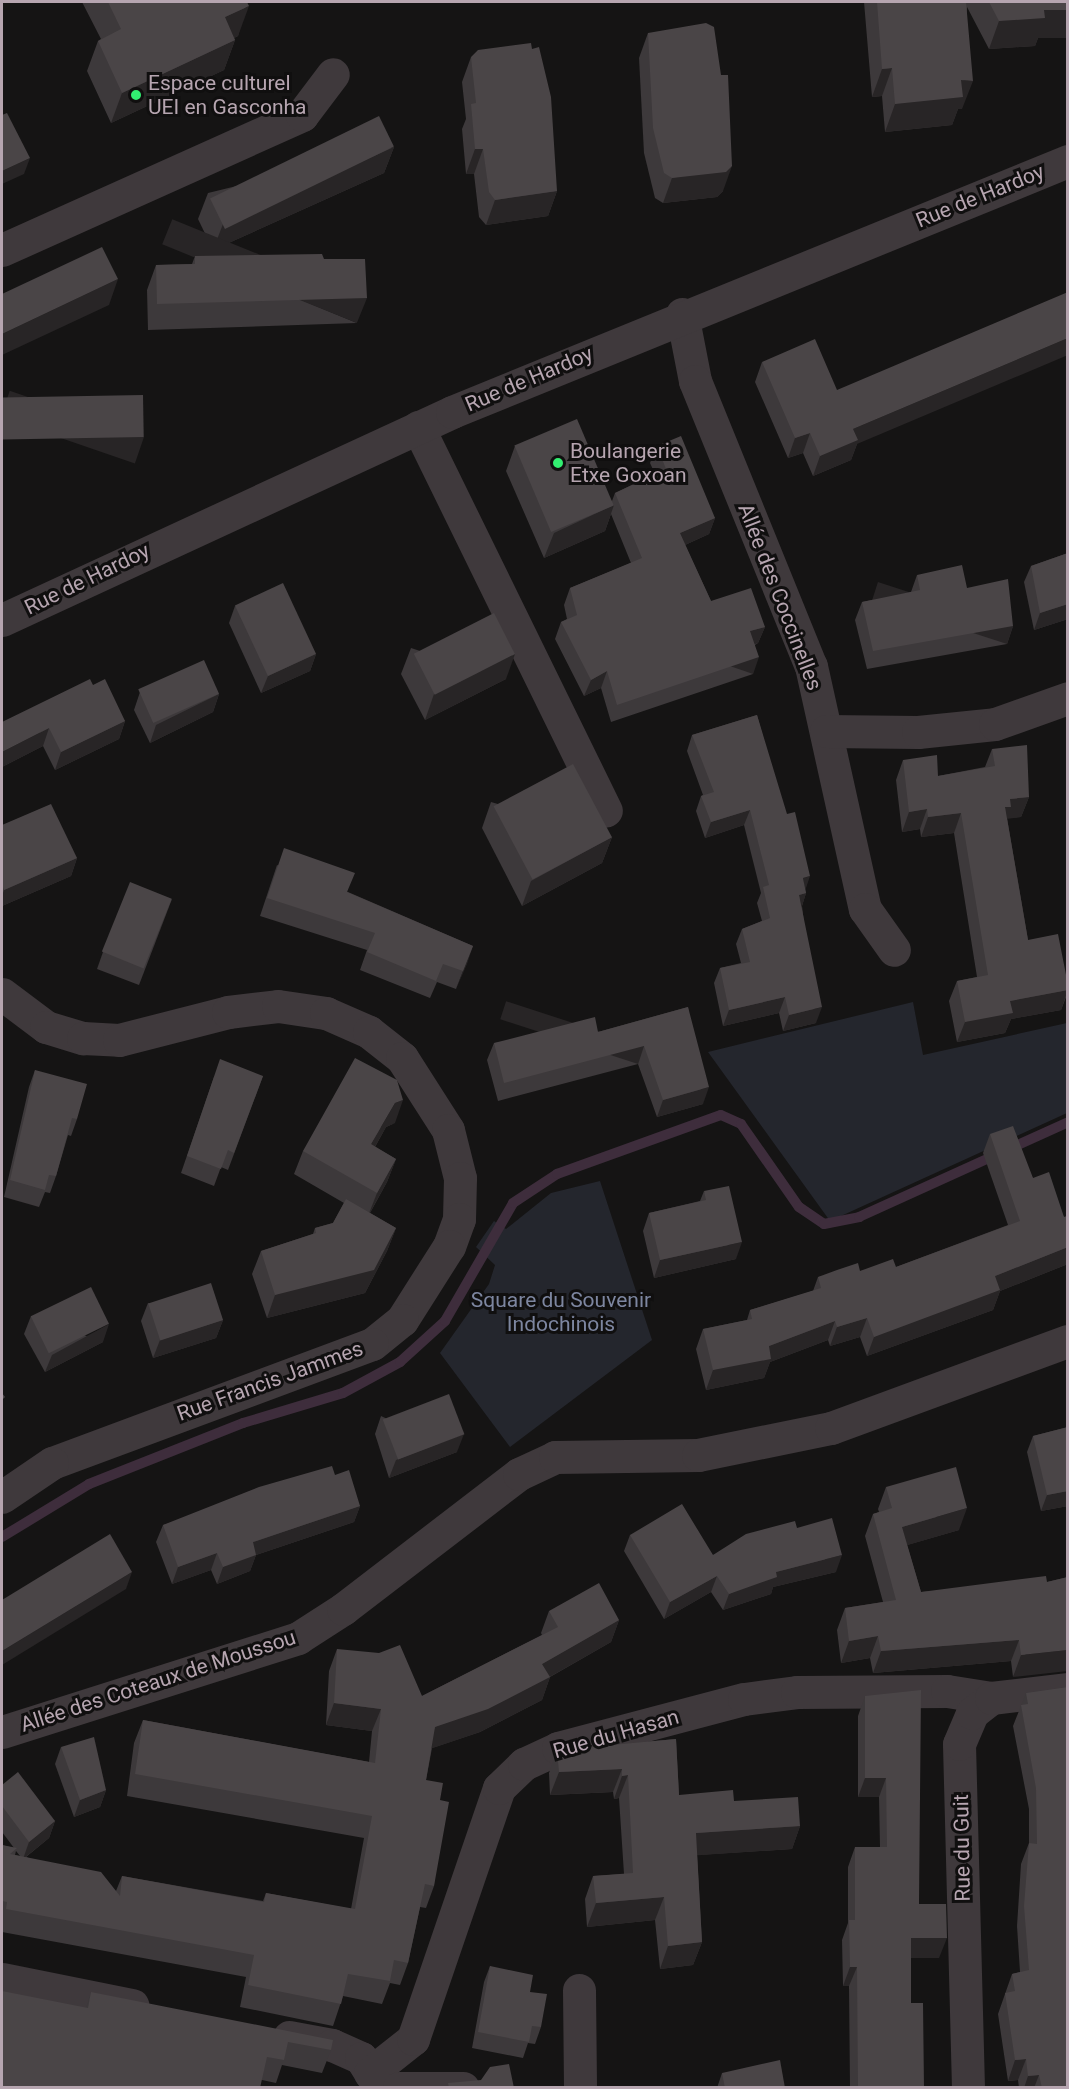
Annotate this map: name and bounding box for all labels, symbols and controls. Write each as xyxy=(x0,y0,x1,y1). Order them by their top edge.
place label: Espace culturel UEI en Gasconha xyxy=(148,70,307,120)
marker: Espace culturel UEI en Gasconha xyxy=(129,88,143,102)
street label: Rue de Hardoy xyxy=(912,159,1048,233)
street label: Rue de Hardoy xyxy=(461,341,597,417)
place label: Boulangerie Etxe Goxoan xyxy=(570,438,687,488)
marker: Boulangerie Etxe Goxoan xyxy=(551,456,565,470)
street label: Allée des Coccinelles xyxy=(733,500,827,694)
street label: Rue de Hardoy xyxy=(20,538,154,620)
park label: Square du Souvenir Indochinois xyxy=(471,1287,651,1337)
street label: Rue Francis Jammes xyxy=(174,1336,366,1426)
street label: Allée des Coteaux de Moussou xyxy=(17,1625,299,1737)
street label: Rue du Hasan xyxy=(550,1704,682,1764)
street label: Rue du Guit xyxy=(948,1794,976,1902)

